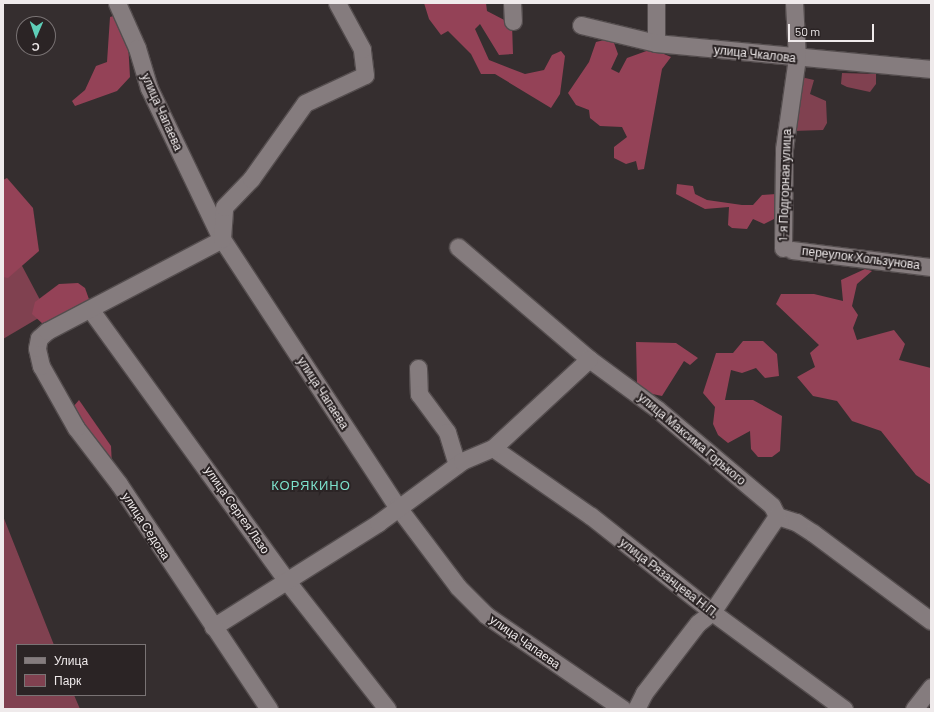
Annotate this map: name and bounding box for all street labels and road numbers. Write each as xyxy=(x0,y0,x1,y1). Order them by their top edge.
street label: улица Чкалова xyxy=(713,43,797,65)
street label: улица Чапаева xyxy=(139,71,185,153)
street label: 1-я Подгорная улица xyxy=(776,129,794,241)
street label: переулок Хользунова xyxy=(801,244,921,272)
street label: улица Чапаева xyxy=(294,354,352,432)
street label: улица Максима Горького xyxy=(635,390,749,488)
street label: улица Сергея Лазо xyxy=(201,463,273,557)
street label: улица Седова xyxy=(119,490,173,562)
street label: улица Рязанцева Н.П. xyxy=(617,535,721,621)
street label: улица Чапаева xyxy=(487,612,563,672)

